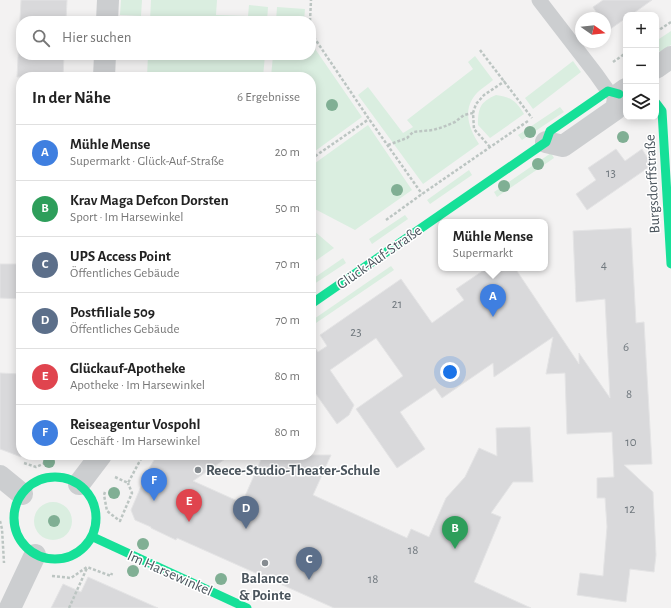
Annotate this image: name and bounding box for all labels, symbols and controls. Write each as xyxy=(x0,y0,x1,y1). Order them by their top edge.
north arrow xyxy=(575,12,611,48)
map controls xyxy=(623,12,659,120)
button: + xyxy=(623,12,659,48)
search box xyxy=(16,16,316,60)
icon: search xyxy=(30,27,52,49)
text: Hier suchen xyxy=(62,30,132,45)
button: − xyxy=(623,48,659,84)
button: layers xyxy=(623,84,659,120)
text: In der Nähe xyxy=(32,89,111,106)
text: 6 Ergebnisse xyxy=(237,91,300,104)
street label: Burgsdorffstraße xyxy=(642,134,663,234)
text: Mühle Mense xyxy=(70,137,150,152)
text: A xyxy=(41,146,49,159)
text: 20 m xyxy=(275,146,300,159)
text: Supermarkt · Glück-Auf-Straße xyxy=(70,155,224,168)
house number: 13 xyxy=(606,167,616,180)
text: Krav Maga Defcon Dorsten xyxy=(70,193,229,208)
text: B xyxy=(41,202,49,215)
text: 50 m xyxy=(275,202,300,215)
text: Sport · Im Harsewinkel xyxy=(70,211,184,224)
popup xyxy=(438,219,548,271)
street label: Glück-Auf-Straße xyxy=(334,223,425,292)
text: Mühle Mense xyxy=(453,229,533,244)
text: Supermarkt xyxy=(453,247,513,260)
text: UPS Access Point xyxy=(70,249,171,264)
text: C xyxy=(42,258,48,271)
text: 70 m xyxy=(275,258,300,271)
house number: 4 xyxy=(601,259,607,272)
text: Öffentliches Gebäude xyxy=(70,267,179,280)
pin: A xyxy=(480,284,506,317)
house number: 21 xyxy=(392,298,402,311)
text: Postfiliale 509 xyxy=(70,305,155,320)
text: D xyxy=(41,314,49,327)
text: 70 m xyxy=(275,314,300,327)
text: Öffentliches Gebäude xyxy=(70,323,179,336)
house number: 23 xyxy=(350,326,362,339)
house number: 6 xyxy=(623,341,629,354)
text: Glückauf-Apotheke xyxy=(70,361,185,376)
your location xyxy=(440,362,460,382)
text: E xyxy=(42,370,48,383)
text: 80 m xyxy=(274,370,300,383)
text: Apotheke · Im Harsewinkel xyxy=(70,379,205,392)
house number: 8 xyxy=(626,388,632,401)
text: Reiseagentur Vospohl xyxy=(70,417,201,432)
text: F xyxy=(42,426,48,439)
text: 80 m xyxy=(274,426,300,439)
text: Geschäft · Im Harsewinkel xyxy=(70,435,200,448)
house number: 10 xyxy=(625,436,637,449)
place label: Reece-Studio-Theater-Schule xyxy=(206,463,380,478)
marker: Reece-Studio-Theater-Schule xyxy=(193,465,203,475)
pin: F xyxy=(141,468,167,501)
pin: E xyxy=(176,489,202,522)
pin: D xyxy=(233,496,259,529)
house number: 12 xyxy=(625,503,635,516)
pin: B xyxy=(442,516,468,549)
house number: 18 xyxy=(408,544,418,557)
pin: C xyxy=(296,547,322,580)
street label: Im Harsewinkel xyxy=(125,548,214,599)
marker: Balance & Pointe xyxy=(260,558,270,568)
place label: Balance & Pointe xyxy=(239,571,291,603)
house number: 18 xyxy=(368,573,378,586)

